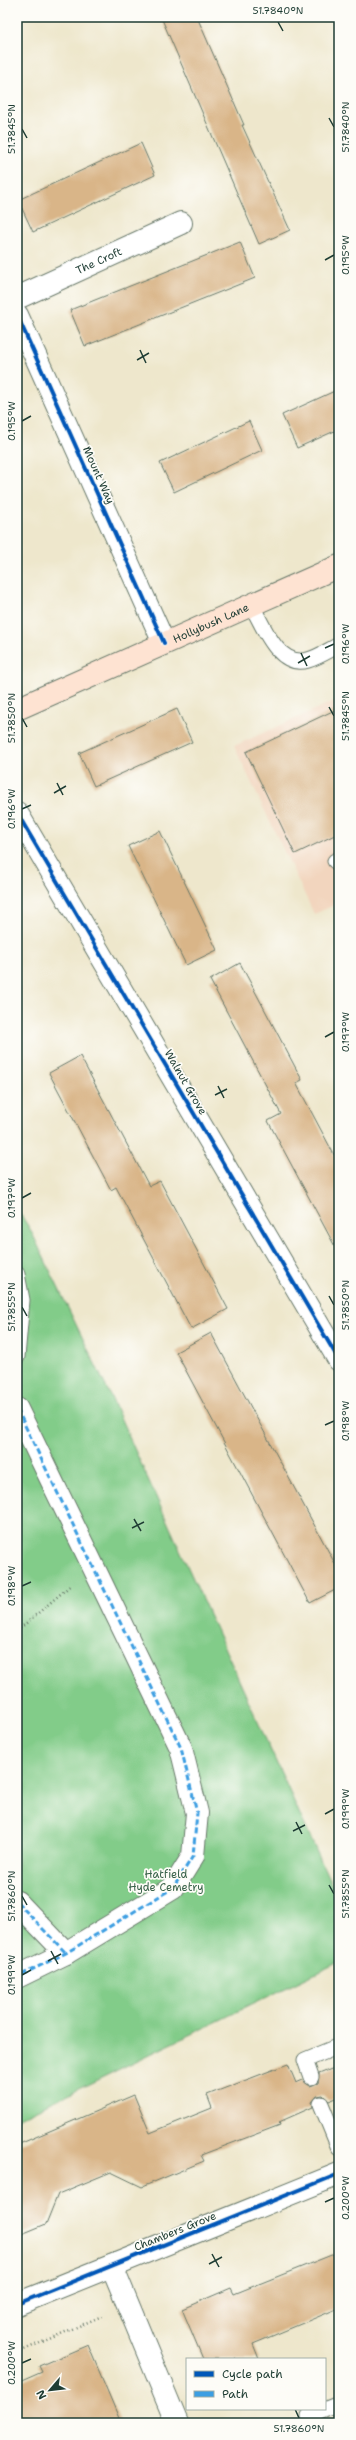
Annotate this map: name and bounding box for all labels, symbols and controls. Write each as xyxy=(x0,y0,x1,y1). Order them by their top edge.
text: 51.7840°N xyxy=(253,4,303,17)
text: 51.7840°N xyxy=(339,102,352,152)
text: 51.7845°N xyxy=(5,104,18,154)
text: 0.195°W xyxy=(339,235,352,275)
street label: The Croft xyxy=(73,244,125,278)
text: 0.195°W xyxy=(5,401,18,441)
street label: Mount Way xyxy=(79,444,118,506)
street label: Hollybush Lane xyxy=(171,600,251,647)
text: 0.196°W xyxy=(339,623,352,664)
text: 51.7845°N xyxy=(339,691,352,741)
text: 51.7850°N xyxy=(5,693,18,743)
text: 0.196°W xyxy=(5,788,18,829)
text: 0.197°W xyxy=(339,1011,352,1052)
street label: Walnut Grove xyxy=(161,1047,210,1118)
text: 0.197°W xyxy=(5,1177,18,1218)
text: 51.7850°N xyxy=(339,1280,352,1330)
text: 51.7855°N xyxy=(5,1282,18,1332)
text: 0.198°W xyxy=(339,1400,352,1441)
text: 0.198°W xyxy=(5,1565,18,1606)
text: 0.199°W xyxy=(339,1788,352,1829)
park label: Hatfield Hyde Cemetry xyxy=(128,1867,204,1895)
text: 51.7855°N xyxy=(339,1869,352,1919)
text: 51.7860°N xyxy=(5,1871,18,1921)
text: 0.199°W xyxy=(5,1954,18,1995)
text: 0.200°W xyxy=(339,2175,352,2220)
street label: Chambers Grove xyxy=(132,2208,219,2255)
text: 0.200°W xyxy=(5,2340,18,2385)
legend xyxy=(186,2358,326,2410)
text: Cycle path xyxy=(222,2366,283,2382)
north arrow xyxy=(30,2370,70,2410)
text: Path xyxy=(222,2386,248,2402)
text: N xyxy=(33,2387,50,2402)
text: 51.7860°N xyxy=(274,2422,324,2435)

